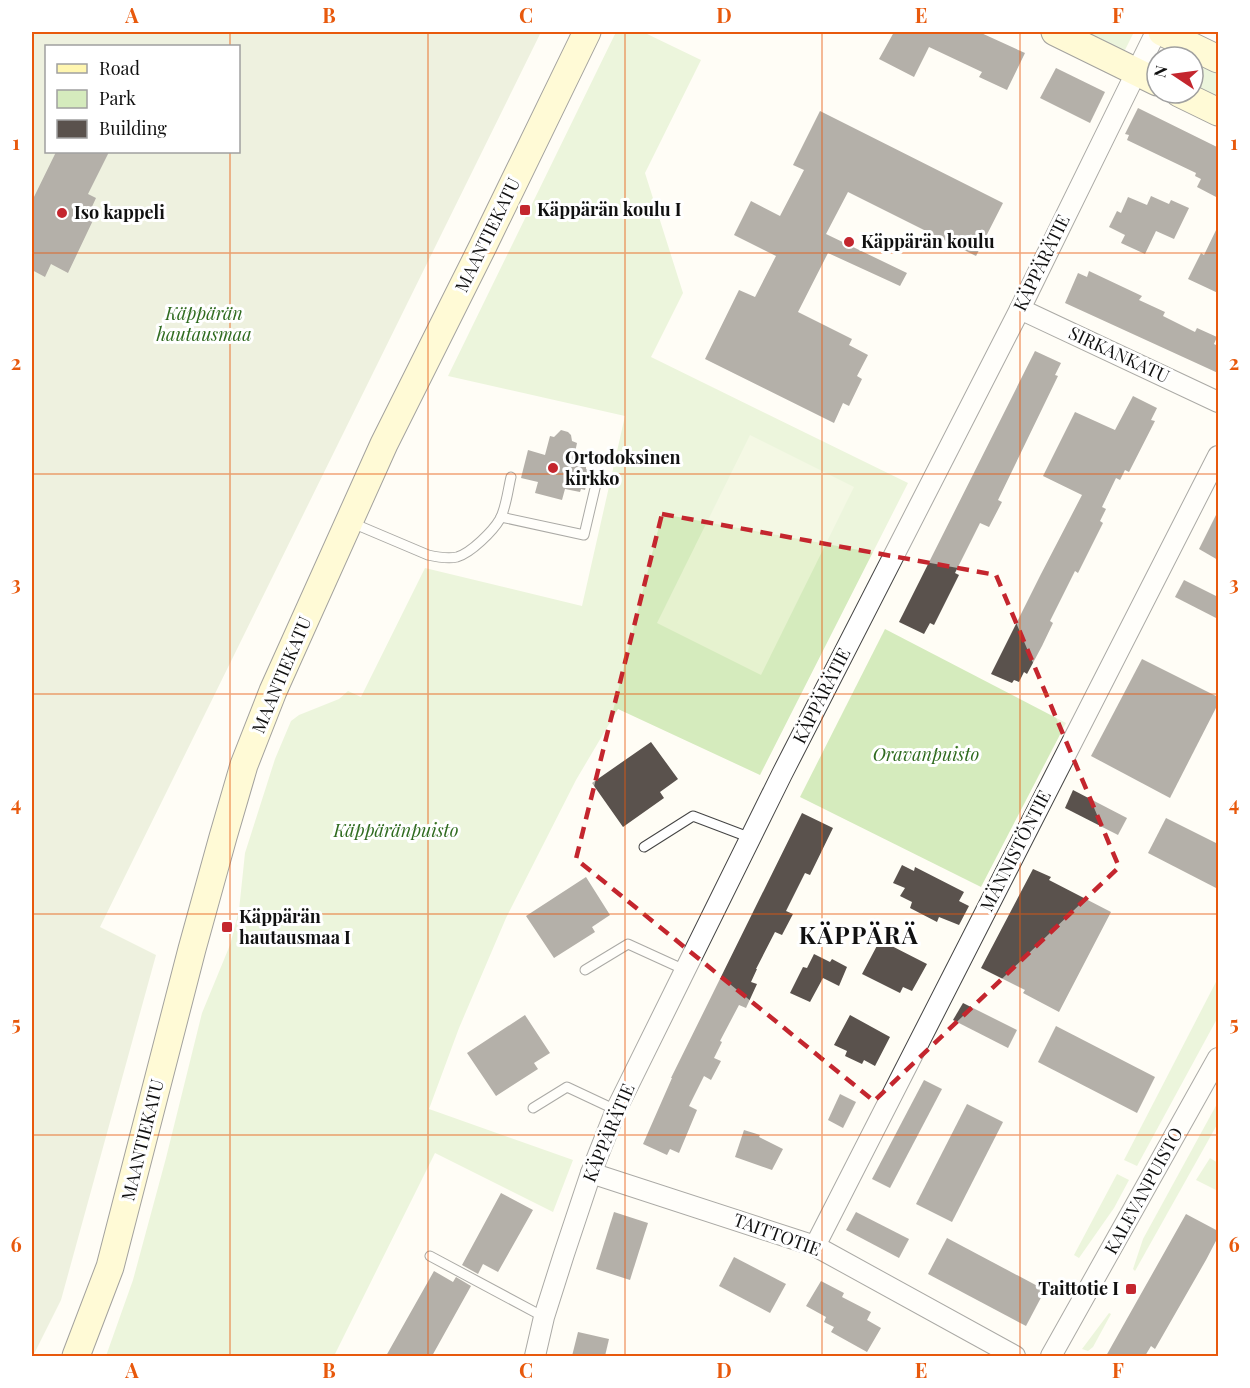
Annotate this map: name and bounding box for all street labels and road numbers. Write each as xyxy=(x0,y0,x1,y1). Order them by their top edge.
street label: MAANTIEKATU xyxy=(449,173,525,296)
street label: KÄPPÄRÄTIE xyxy=(1007,210,1075,315)
street label: SIRKANKATU xyxy=(1065,320,1174,388)
street label: MAANTIEKATU xyxy=(246,613,316,737)
street label: KÄPPÄRÄTIE xyxy=(787,644,856,748)
street label: MÄNNISTÖNTIE xyxy=(974,786,1056,915)
street label: MAANTIEKATU xyxy=(115,1076,169,1203)
street label: KÄPPÄRÄTIE xyxy=(577,1080,640,1185)
street label: KALEVANPUISTO xyxy=(1098,1123,1188,1258)
street label: TAITTOTIE xyxy=(730,1207,824,1261)

